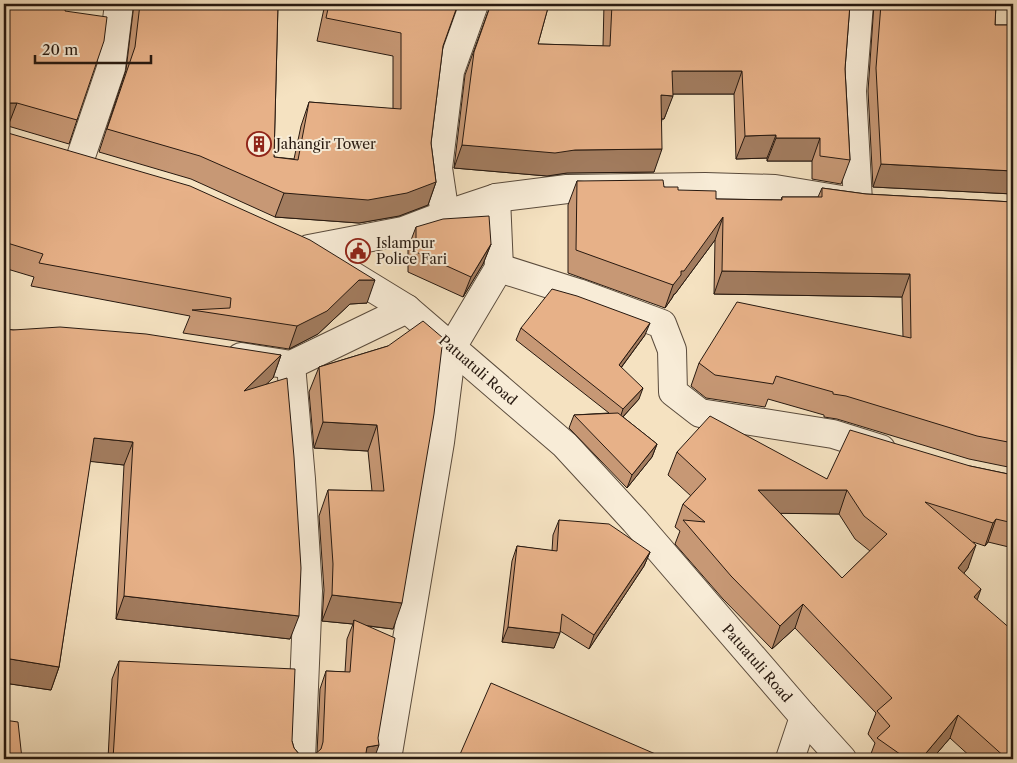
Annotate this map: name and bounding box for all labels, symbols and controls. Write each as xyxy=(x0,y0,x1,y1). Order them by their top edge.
scale bar xyxy=(35,32,151,64)
text: 20 m xyxy=(42,40,78,59)
building icon: Jahangir Tower xyxy=(246,131,272,157)
place label: Jahangir Tower xyxy=(274,135,376,153)
place label: Islampur Police Fari xyxy=(376,234,447,268)
public building icon: Islampur Police Fari xyxy=(345,238,371,264)
street label: Patuatuli Road xyxy=(435,331,521,409)
street label: Patuatuli Road xyxy=(718,620,796,706)

